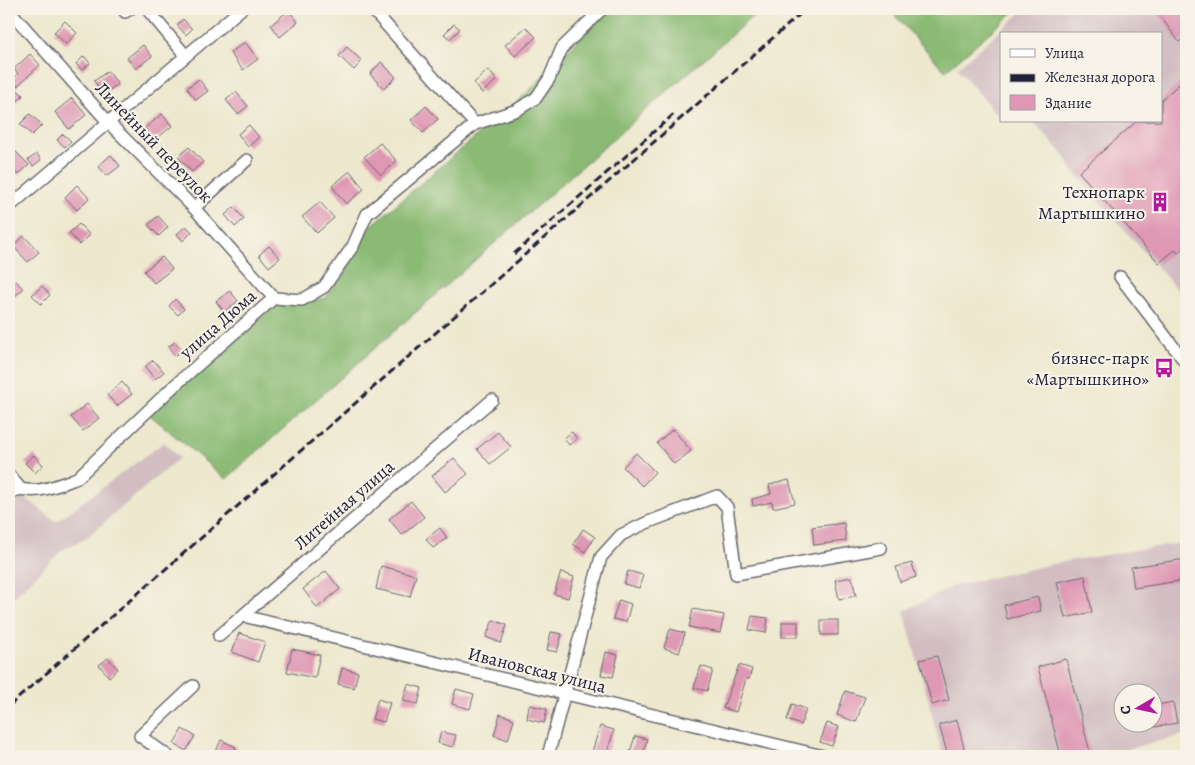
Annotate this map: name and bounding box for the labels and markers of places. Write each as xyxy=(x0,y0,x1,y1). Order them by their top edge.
place label: Технопарк Мартышкино xyxy=(1038,180,1145,225)
building icon: Технопарк Мартышкино xyxy=(1149,191,1171,213)
place label: бизнес-парк «Мартышкино» xyxy=(1027,346,1149,391)
bus stop icon: бизнес-парк «Мартышкино» xyxy=(1153,357,1175,379)

